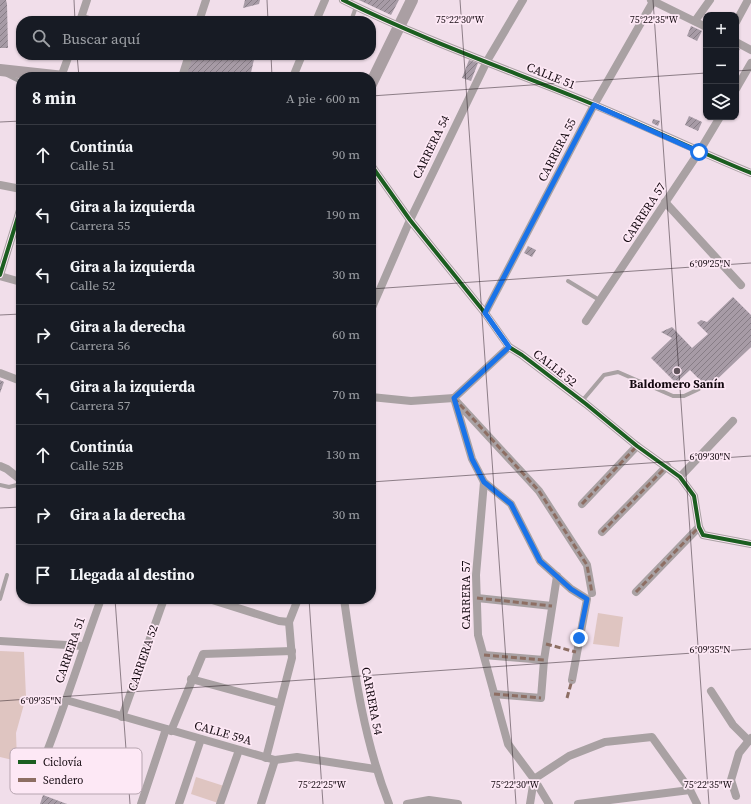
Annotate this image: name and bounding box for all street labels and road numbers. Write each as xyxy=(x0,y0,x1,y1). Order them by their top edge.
street label: CALLE 51 xyxy=(524,59,578,93)
street label: CARRERA 54 xyxy=(409,112,453,182)
street label: CARRERA 55 xyxy=(534,116,580,184)
street label: CARRERA 57 xyxy=(619,180,669,246)
street label: CALLE 52 xyxy=(530,346,580,390)
street label: CARRERA 57 xyxy=(458,561,474,629)
street label: CARRERA 51 xyxy=(51,615,89,685)
street label: CARRERA 52 xyxy=(124,623,162,693)
street label: CARRERA 54 xyxy=(358,666,386,736)
street label: CALLE 59A xyxy=(192,717,254,749)

